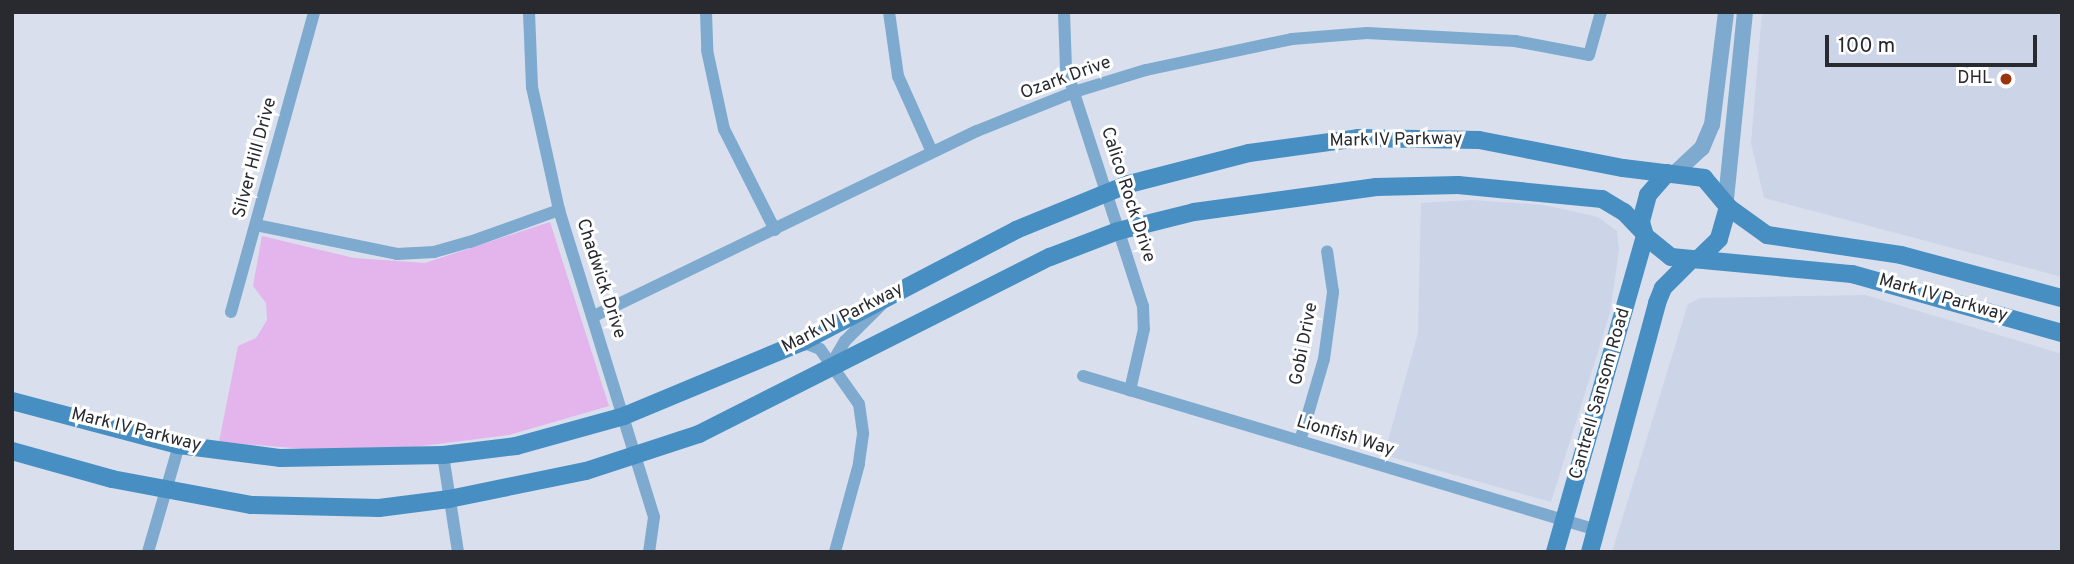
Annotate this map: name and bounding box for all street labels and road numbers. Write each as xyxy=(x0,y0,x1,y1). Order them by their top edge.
street label: Ozark Drive xyxy=(1018,53,1114,105)
street label: Silver Hill Drive xyxy=(230,95,282,221)
street label: Calico Rock Drive xyxy=(1095,125,1159,265)
street label: Mark IV Parkway xyxy=(1329,129,1463,153)
street label: Chadwick Drive xyxy=(570,216,630,342)
street label: Mark IV Parkway xyxy=(1876,270,2010,328)
street label: Mark IV Parkway xyxy=(778,279,908,359)
street label: Gobi Drive xyxy=(1286,301,1324,387)
street label: Cantrell Sansom Road xyxy=(1566,306,1636,482)
street label: Mark IV Parkway xyxy=(68,404,204,458)
street label: Lionfish Way xyxy=(1293,412,1397,462)

